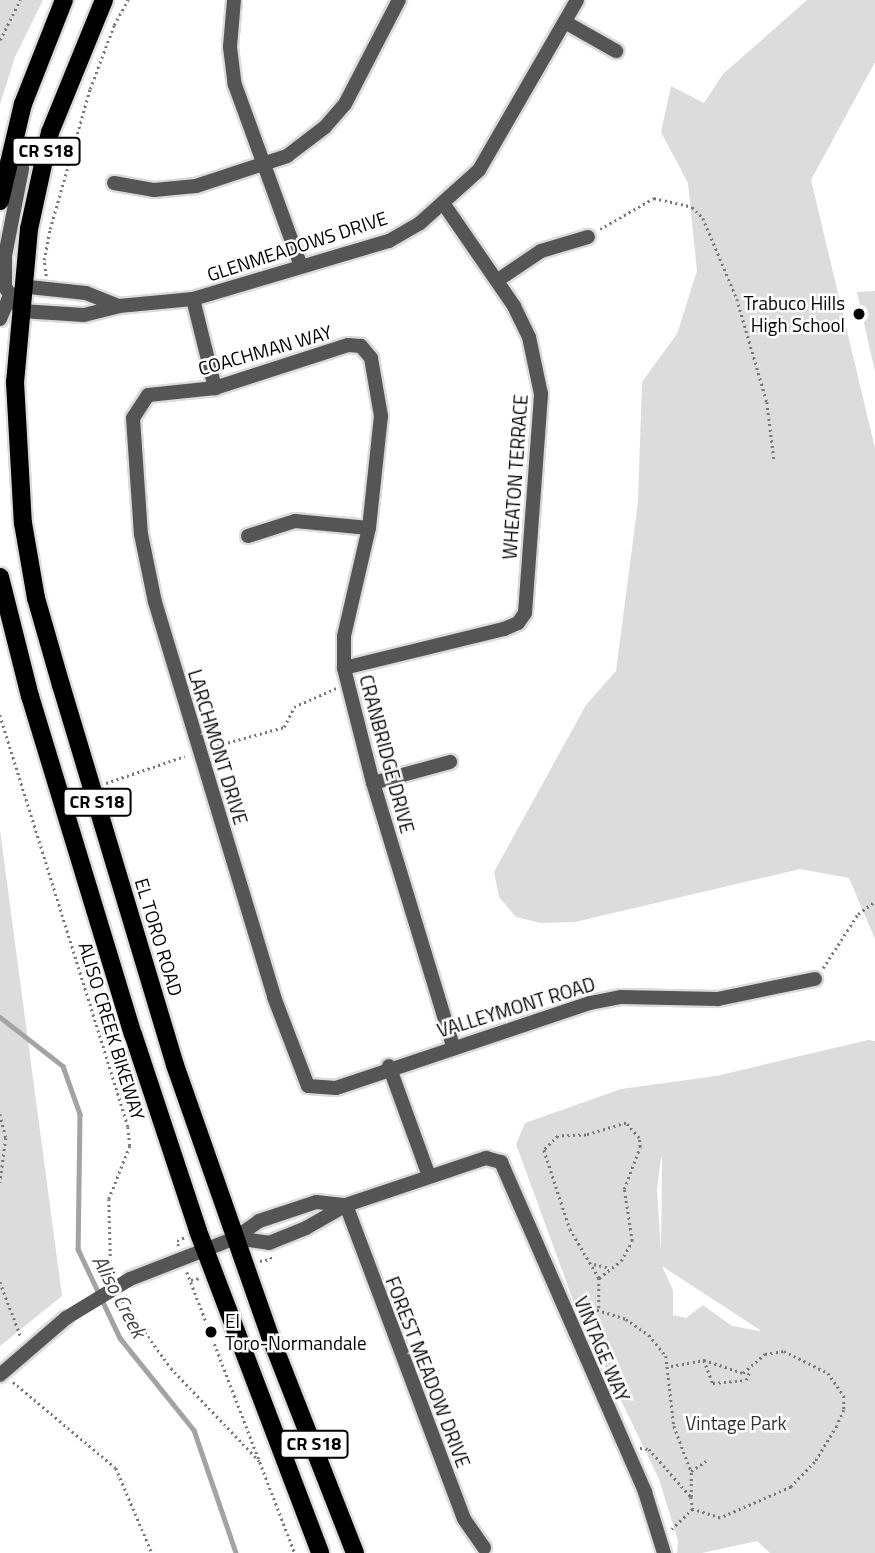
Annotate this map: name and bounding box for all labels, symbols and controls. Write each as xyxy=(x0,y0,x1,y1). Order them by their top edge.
road number: CR S18 xyxy=(11,136,81,166)
street label: GLENMEADOWS DRIVE xyxy=(204,206,390,286)
place label: Trabuco Hills High School xyxy=(743,292,845,336)
marker: Trabuco Hills High School xyxy=(851,306,867,322)
street label: COACHMAN WAY xyxy=(196,320,334,380)
street label: WHEATON TERRACE xyxy=(498,394,532,560)
street label: LARCHMONT DRIVE xyxy=(184,667,252,827)
street label: CRANBRIDGE DRIVE xyxy=(355,672,419,836)
road number: CR S18 xyxy=(62,788,132,816)
street label: EL TORO ROAD xyxy=(130,875,188,999)
street label: ALISO CREEK BIKEWAY xyxy=(74,939,150,1123)
street label: VALLEYMONT ROAD xyxy=(434,972,598,1042)
water label: Aliso Creek xyxy=(88,1250,152,1342)
street label: FOREST MEADOW DRIVE xyxy=(381,1273,475,1471)
street label: VINTAGE WAY xyxy=(570,1293,634,1405)
place label: El Toro-Normandale xyxy=(225,1310,367,1354)
marker: El Toro-Normandale xyxy=(203,1324,219,1340)
park label: Vintage Park xyxy=(685,1412,787,1434)
road number: CR S18 xyxy=(279,1429,349,1458)

